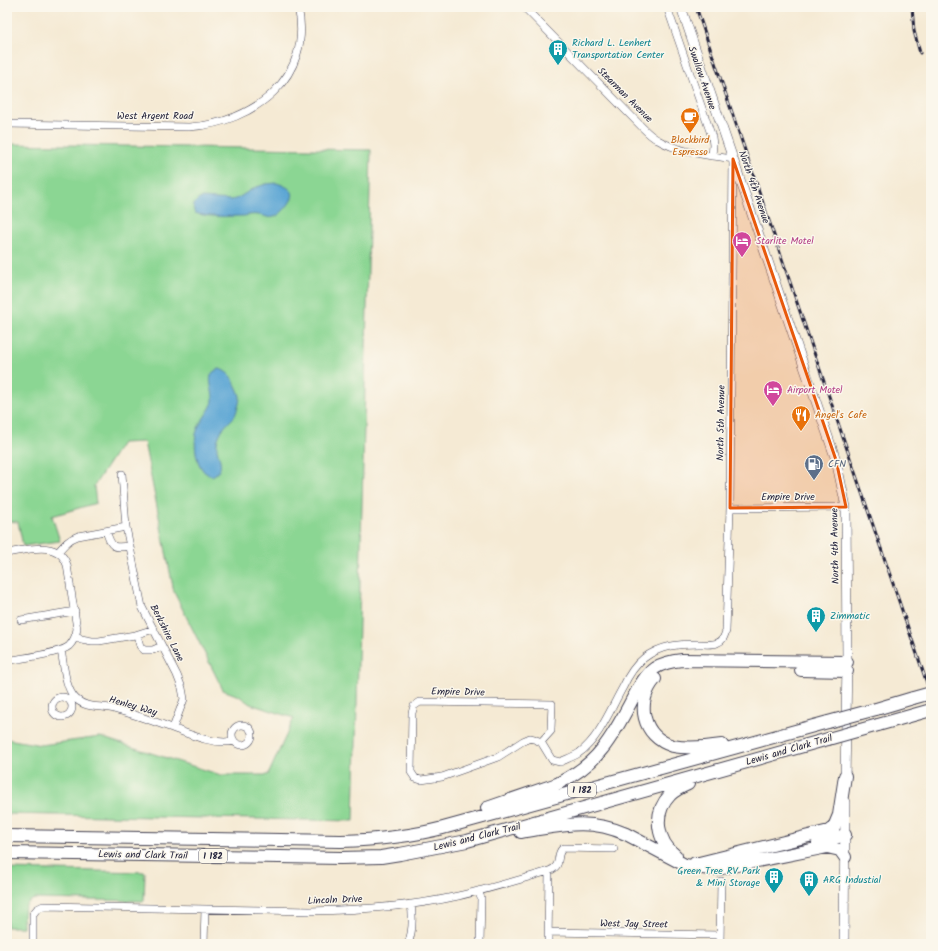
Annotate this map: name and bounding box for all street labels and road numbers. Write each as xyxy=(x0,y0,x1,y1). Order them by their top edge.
street label: Swallow Avenue xyxy=(684,44,721,112)
street label: Stearman Avenue xyxy=(593,63,657,127)
street label: West Argent Road xyxy=(117,108,194,124)
street label: North 4th Avenue xyxy=(734,148,774,226)
street label: North 5th Avenue xyxy=(712,384,730,461)
street label: Empire Drive xyxy=(761,489,815,505)
street label: North 4th Avenue xyxy=(826,507,844,584)
street label: Berkshire Lane xyxy=(146,601,189,665)
street label: Empire Drive xyxy=(431,684,485,700)
street label: Henley Way xyxy=(107,692,159,721)
street label: Lewis and Clark Trail xyxy=(744,730,835,770)
road number: I 182 xyxy=(568,783,596,797)
street label: Lewis and Clark Trail xyxy=(432,818,523,856)
street label: Lewis and Clark Trail xyxy=(98,846,189,864)
road number: I 182 xyxy=(199,849,227,863)
street label: Lincoln Drive xyxy=(307,891,363,909)
street label: West Jay Street xyxy=(600,915,668,933)

